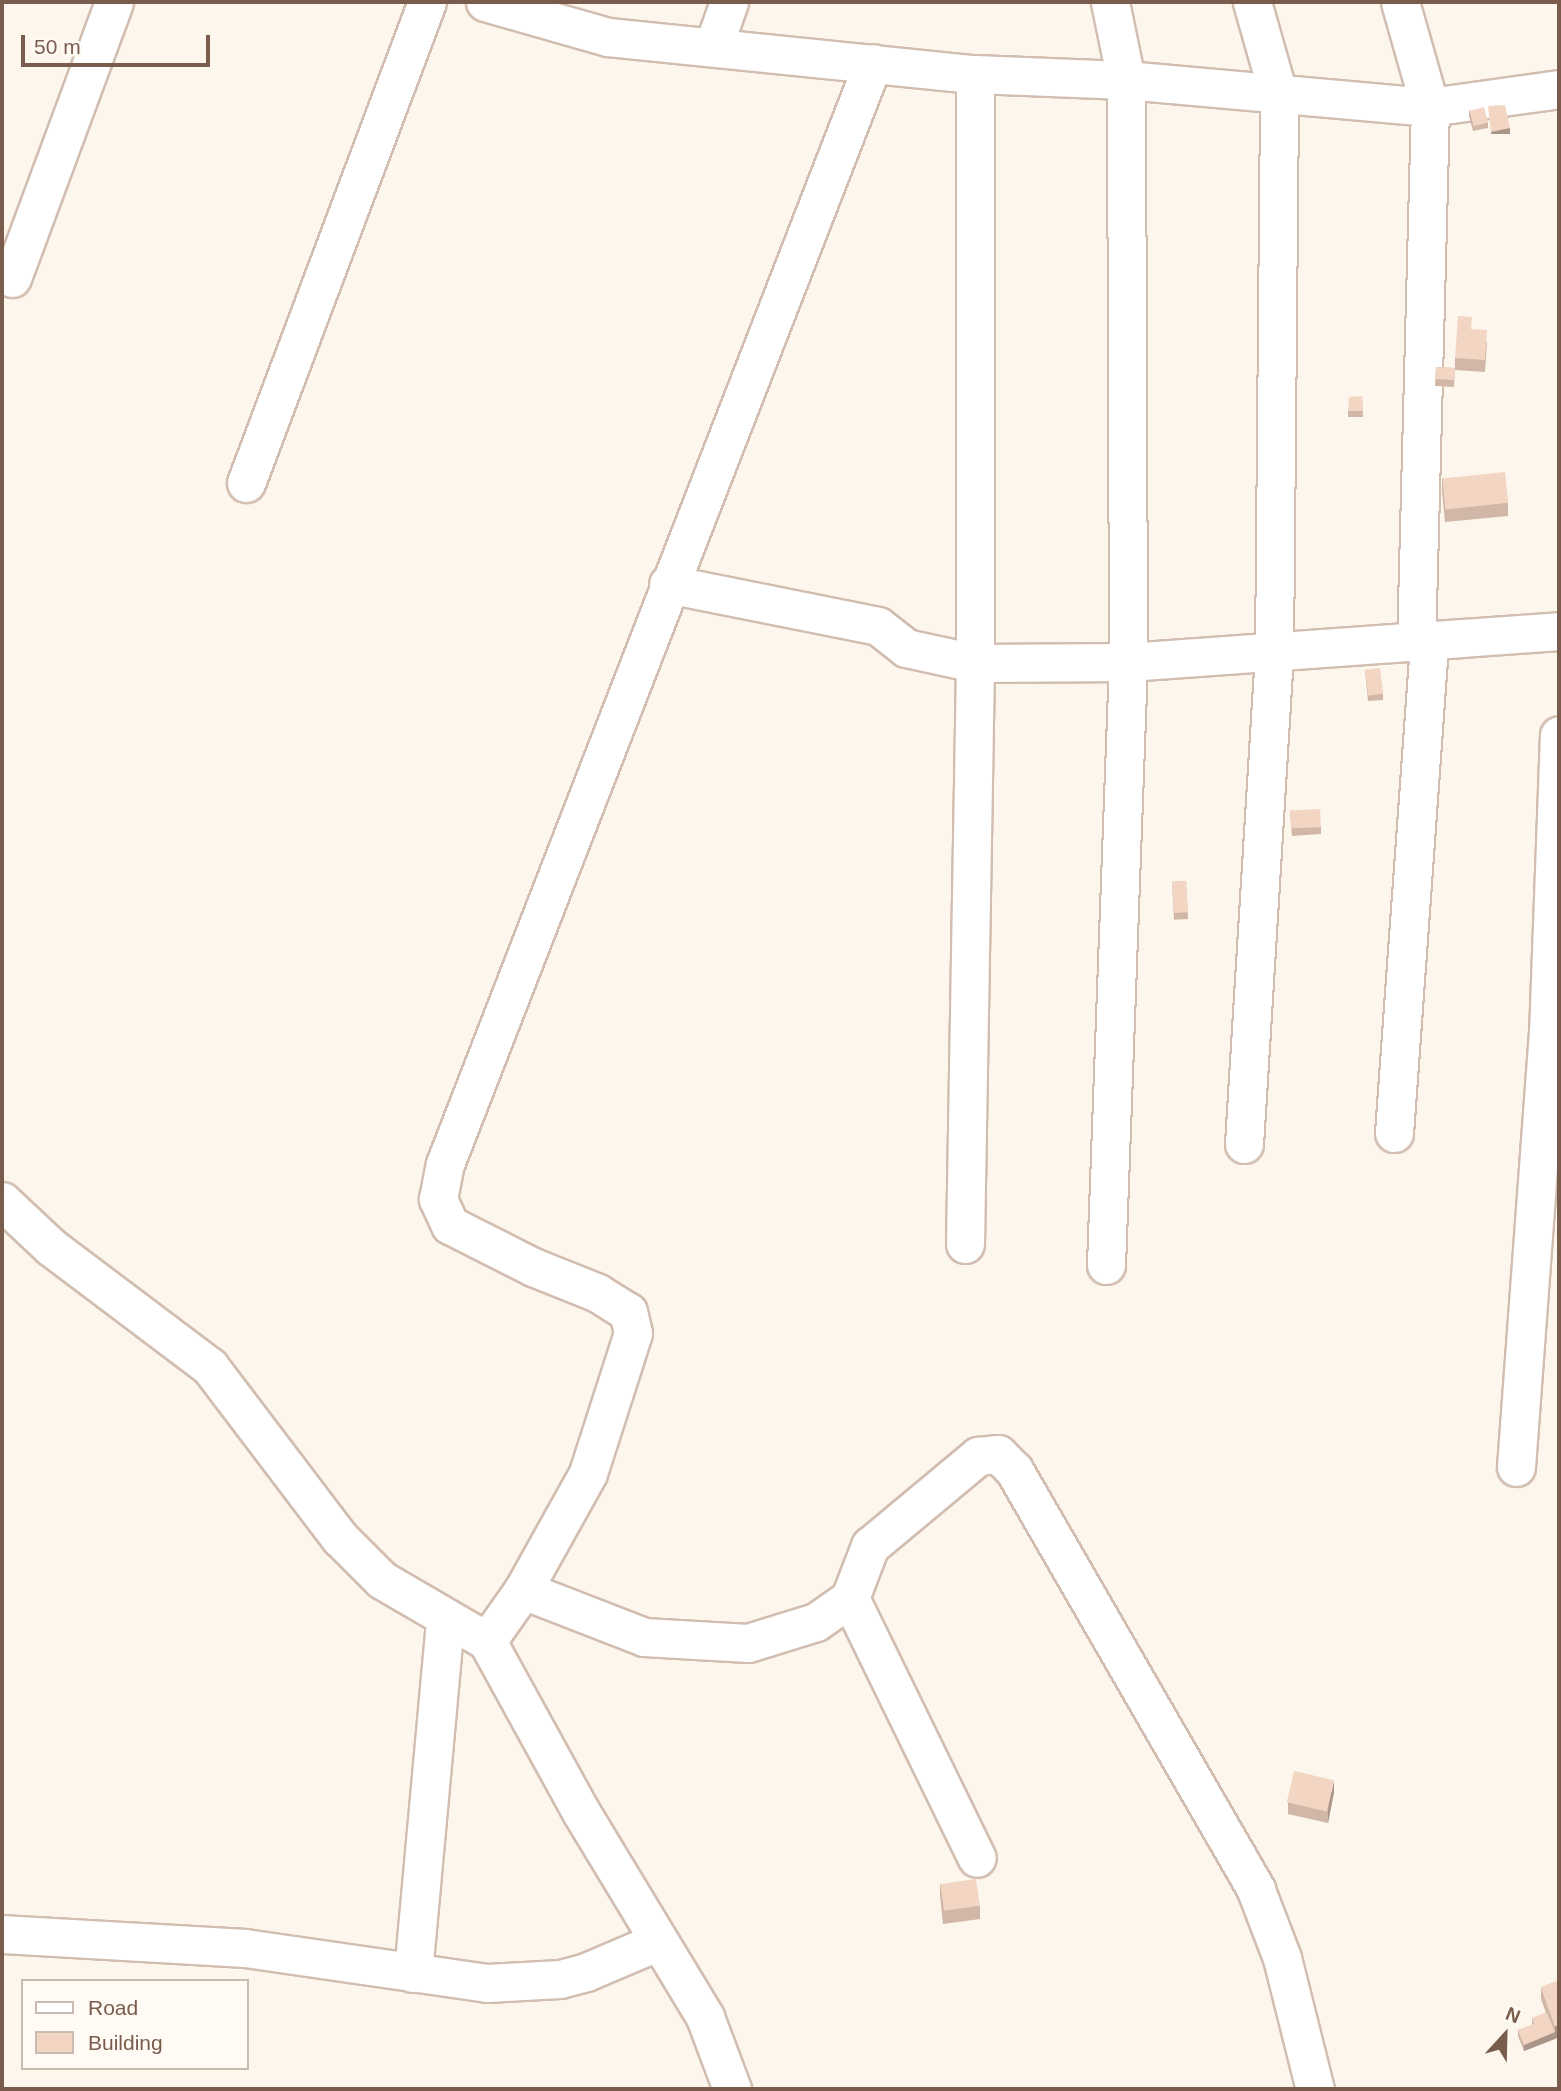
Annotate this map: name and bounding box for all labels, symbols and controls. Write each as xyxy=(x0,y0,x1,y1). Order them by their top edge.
scale bar xyxy=(24,21,214,65)
text: 50 m xyxy=(34,35,81,58)
legend xyxy=(21,1979,248,2070)
text: Road xyxy=(88,1996,138,2019)
north arrow xyxy=(1470,2000,1540,2070)
text: N xyxy=(1503,2003,1523,2027)
text: Building xyxy=(88,2031,163,2054)

